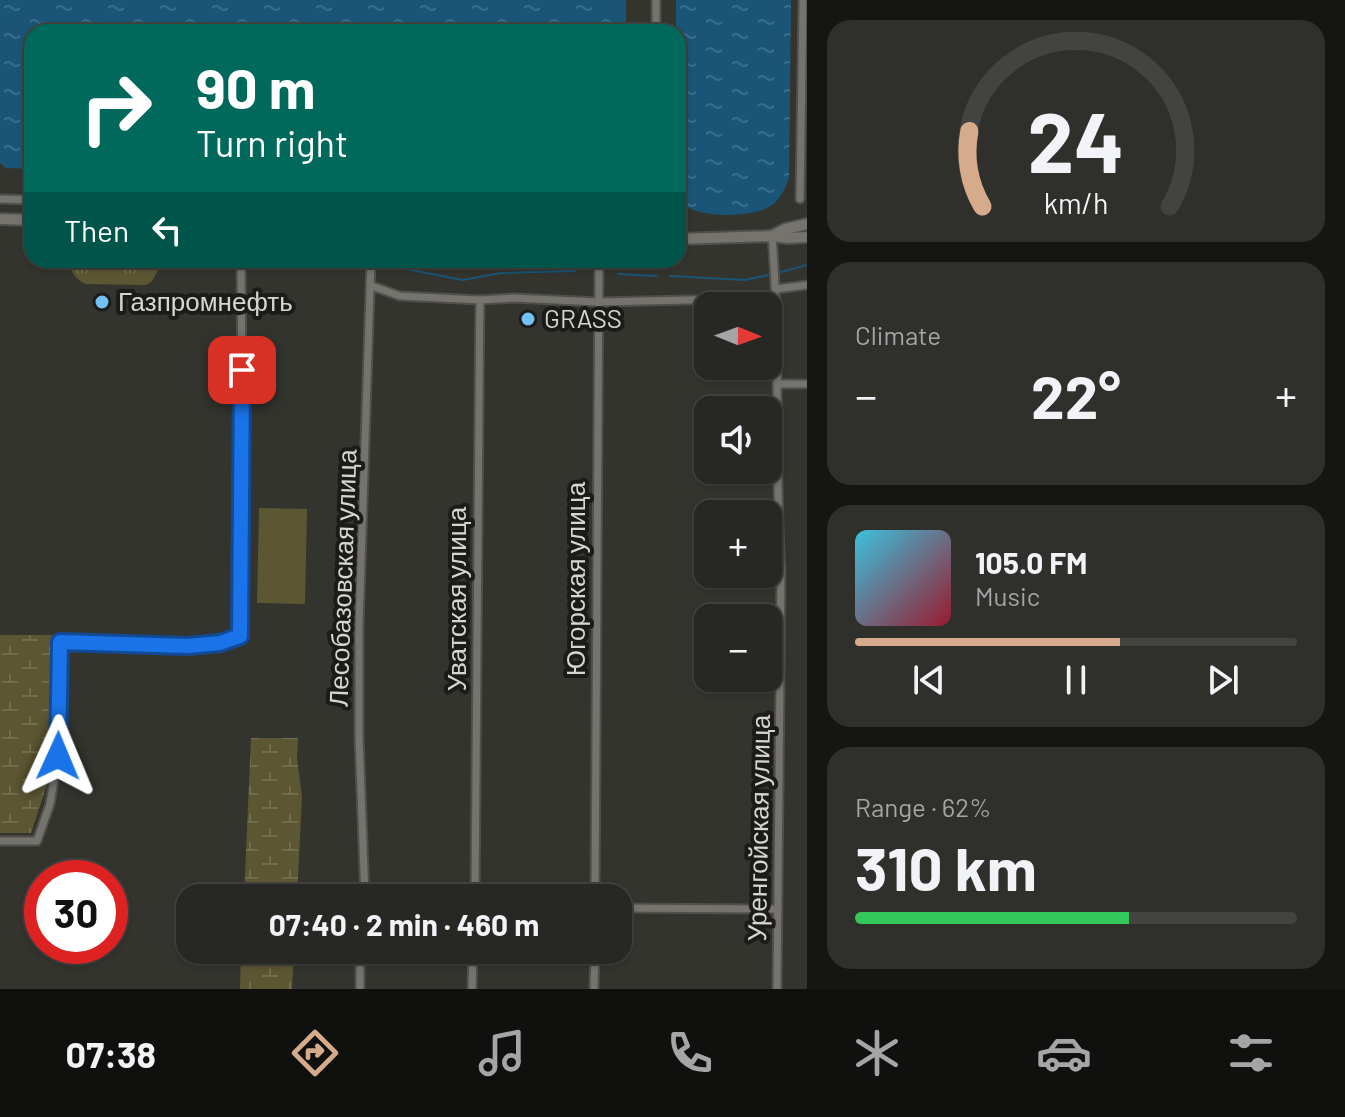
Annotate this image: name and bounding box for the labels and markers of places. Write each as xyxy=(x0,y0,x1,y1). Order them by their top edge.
place label: Газпромнефть xyxy=(118,285,293,316)
marker: Газпромнефть xyxy=(93,293,111,311)
place label: GRASS xyxy=(544,302,622,333)
marker: GRASS xyxy=(519,310,537,328)
pin xyxy=(208,336,276,404)

